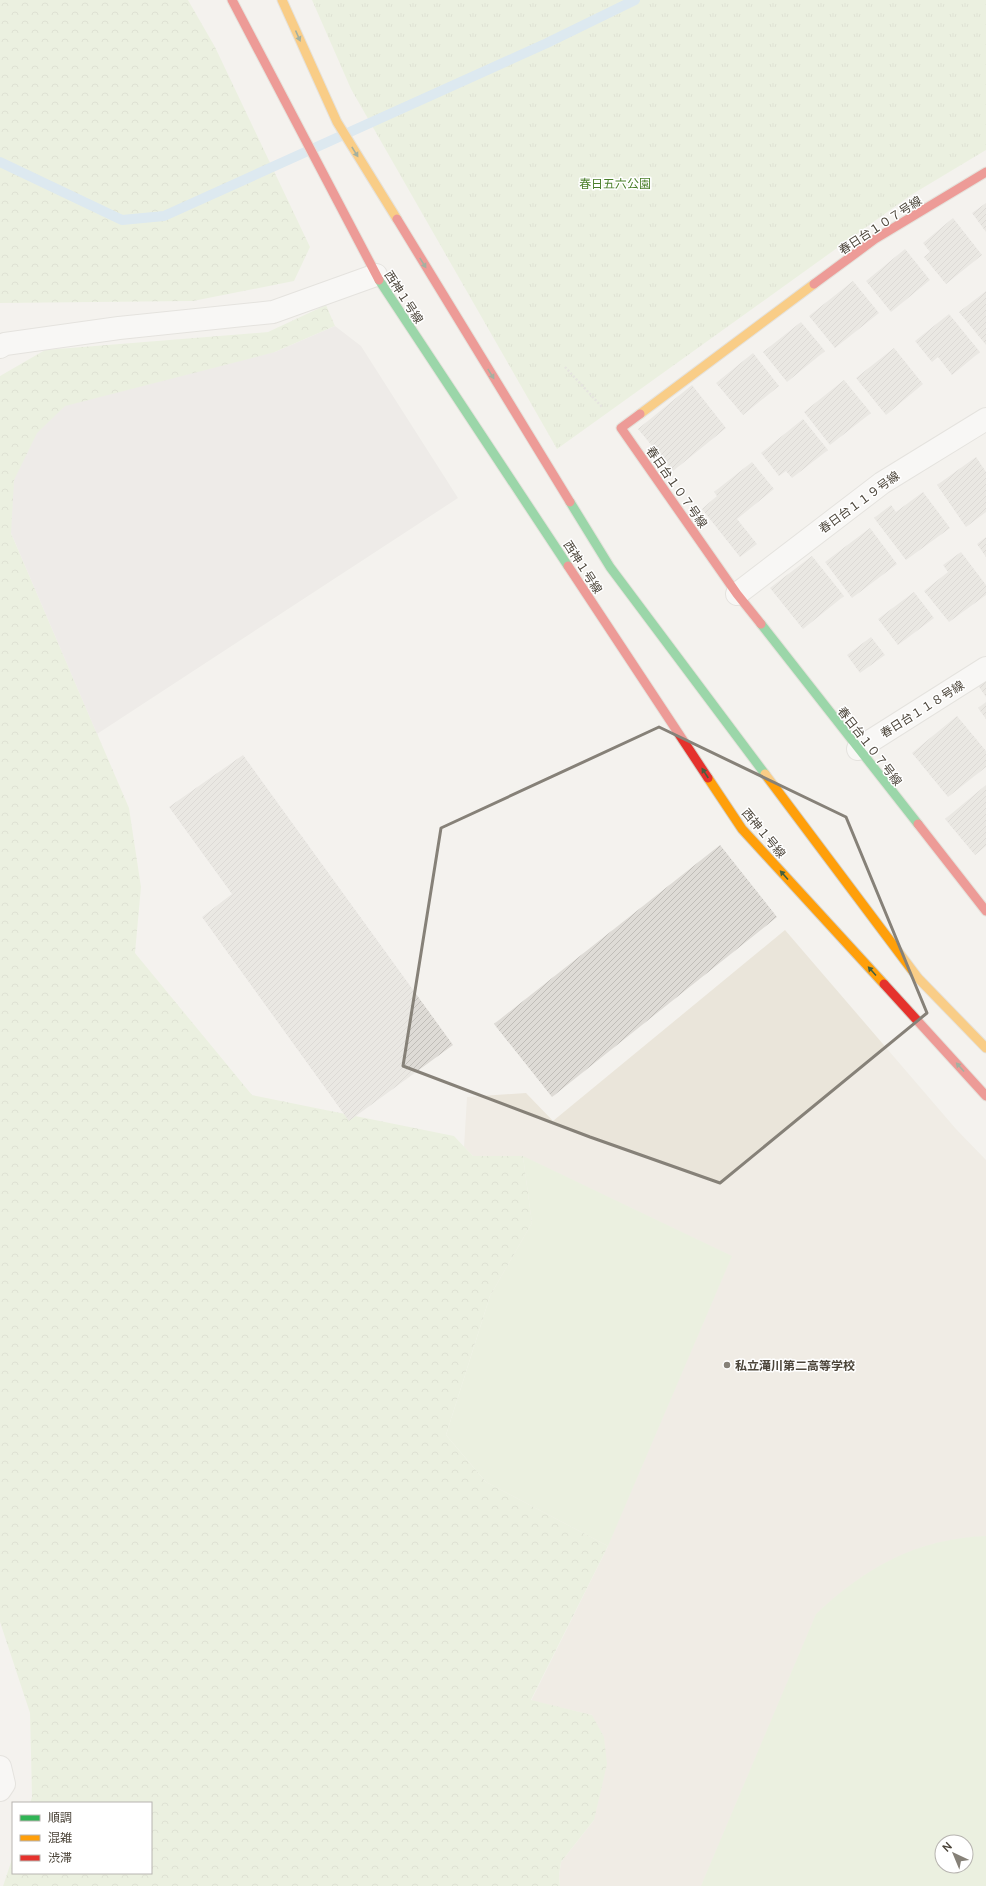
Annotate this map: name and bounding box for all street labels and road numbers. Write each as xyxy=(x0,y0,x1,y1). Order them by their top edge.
street label: 春日台１０７号線 xyxy=(835,192,925,258)
street label: 西神１号線 xyxy=(381,267,427,327)
street label: 春日台１０７号線 xyxy=(643,443,711,531)
street label: 春日台１１９号線 xyxy=(815,467,903,537)
street label: 西神１号線 xyxy=(560,537,606,597)
street label: 春日台１１８号線 xyxy=(877,676,967,742)
street label: 春日台１０７号線 xyxy=(834,703,906,789)
street label: 西神１号線 xyxy=(738,805,790,861)

